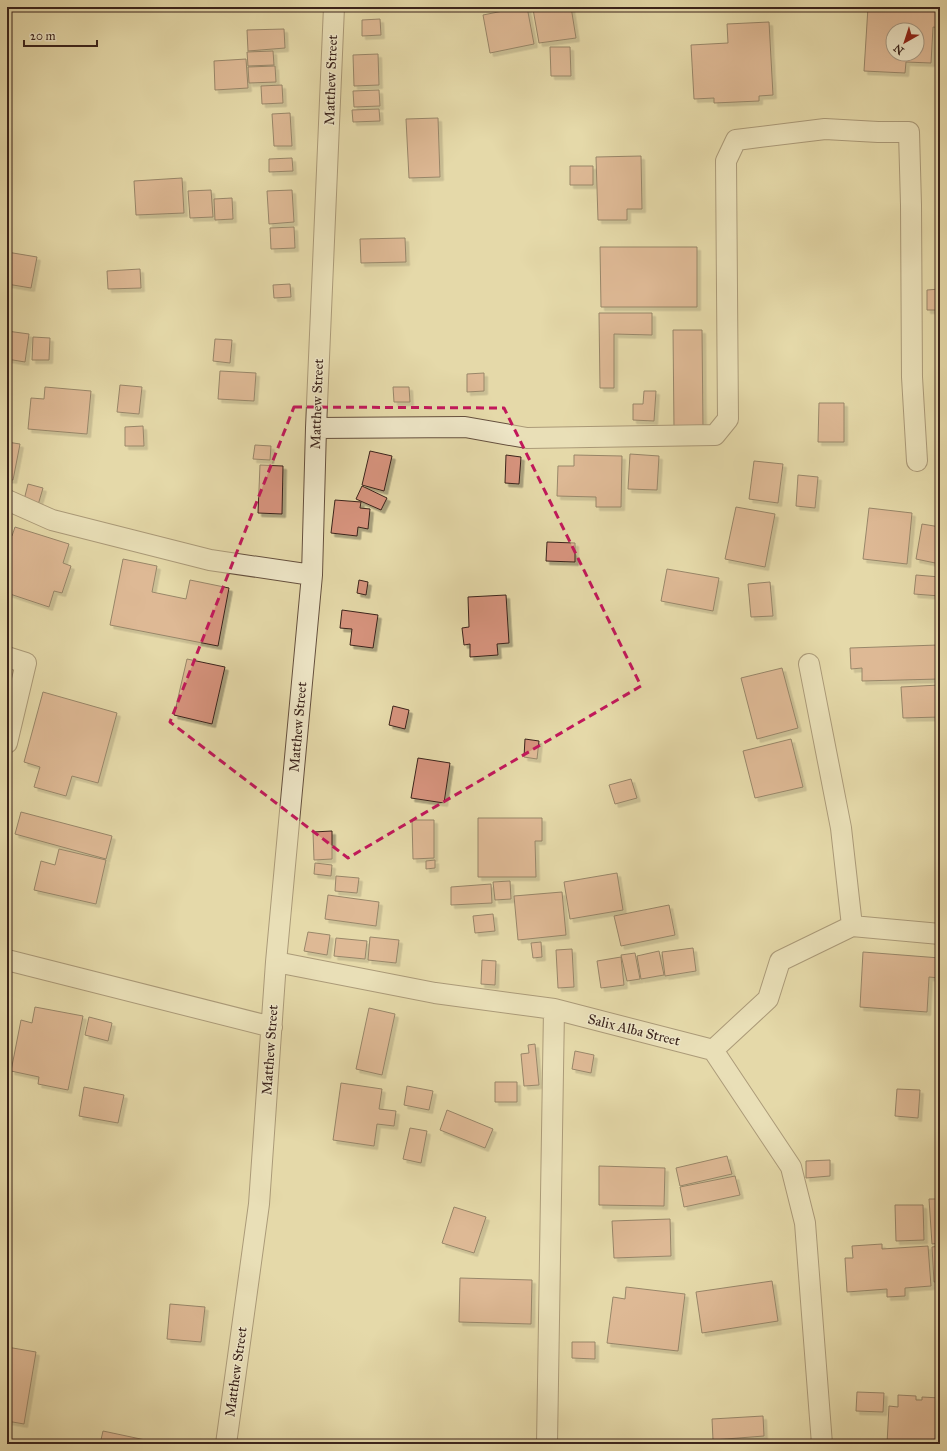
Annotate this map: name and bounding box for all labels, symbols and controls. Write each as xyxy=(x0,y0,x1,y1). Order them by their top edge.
scale bar xyxy=(24,22,97,48)
north arrow xyxy=(885,22,925,62)
text: 20 m xyxy=(30,29,56,43)
street label: Matthew Street xyxy=(321,34,341,126)
text: N xyxy=(891,41,907,57)
street label: Matthew Street xyxy=(307,358,327,450)
street label: Matthew Street xyxy=(286,681,310,773)
street label: Matthew Street xyxy=(258,1004,282,1096)
street label: Salix Alba Street xyxy=(586,1010,682,1050)
street label: Matthew Street xyxy=(221,1326,251,1418)

